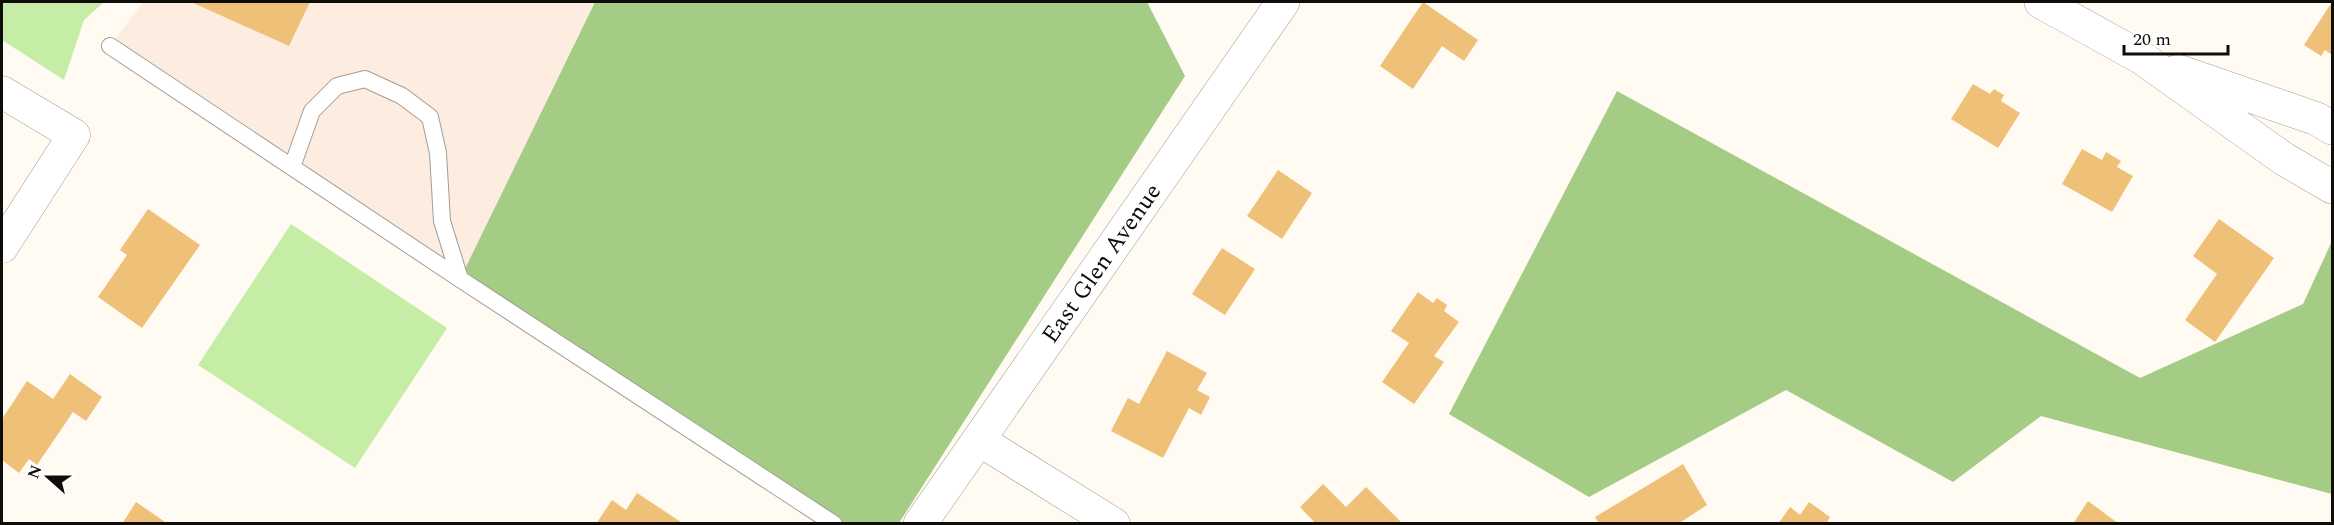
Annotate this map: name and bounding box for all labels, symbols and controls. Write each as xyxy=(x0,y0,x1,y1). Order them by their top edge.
scale bar xyxy=(2124,18,2228,56)
text: 20 m xyxy=(2133,26,2171,53)
street label: East Glen Avenue xyxy=(1033,176,1171,351)
north arrow xyxy=(18,447,78,507)
text: N xyxy=(21,462,48,482)

